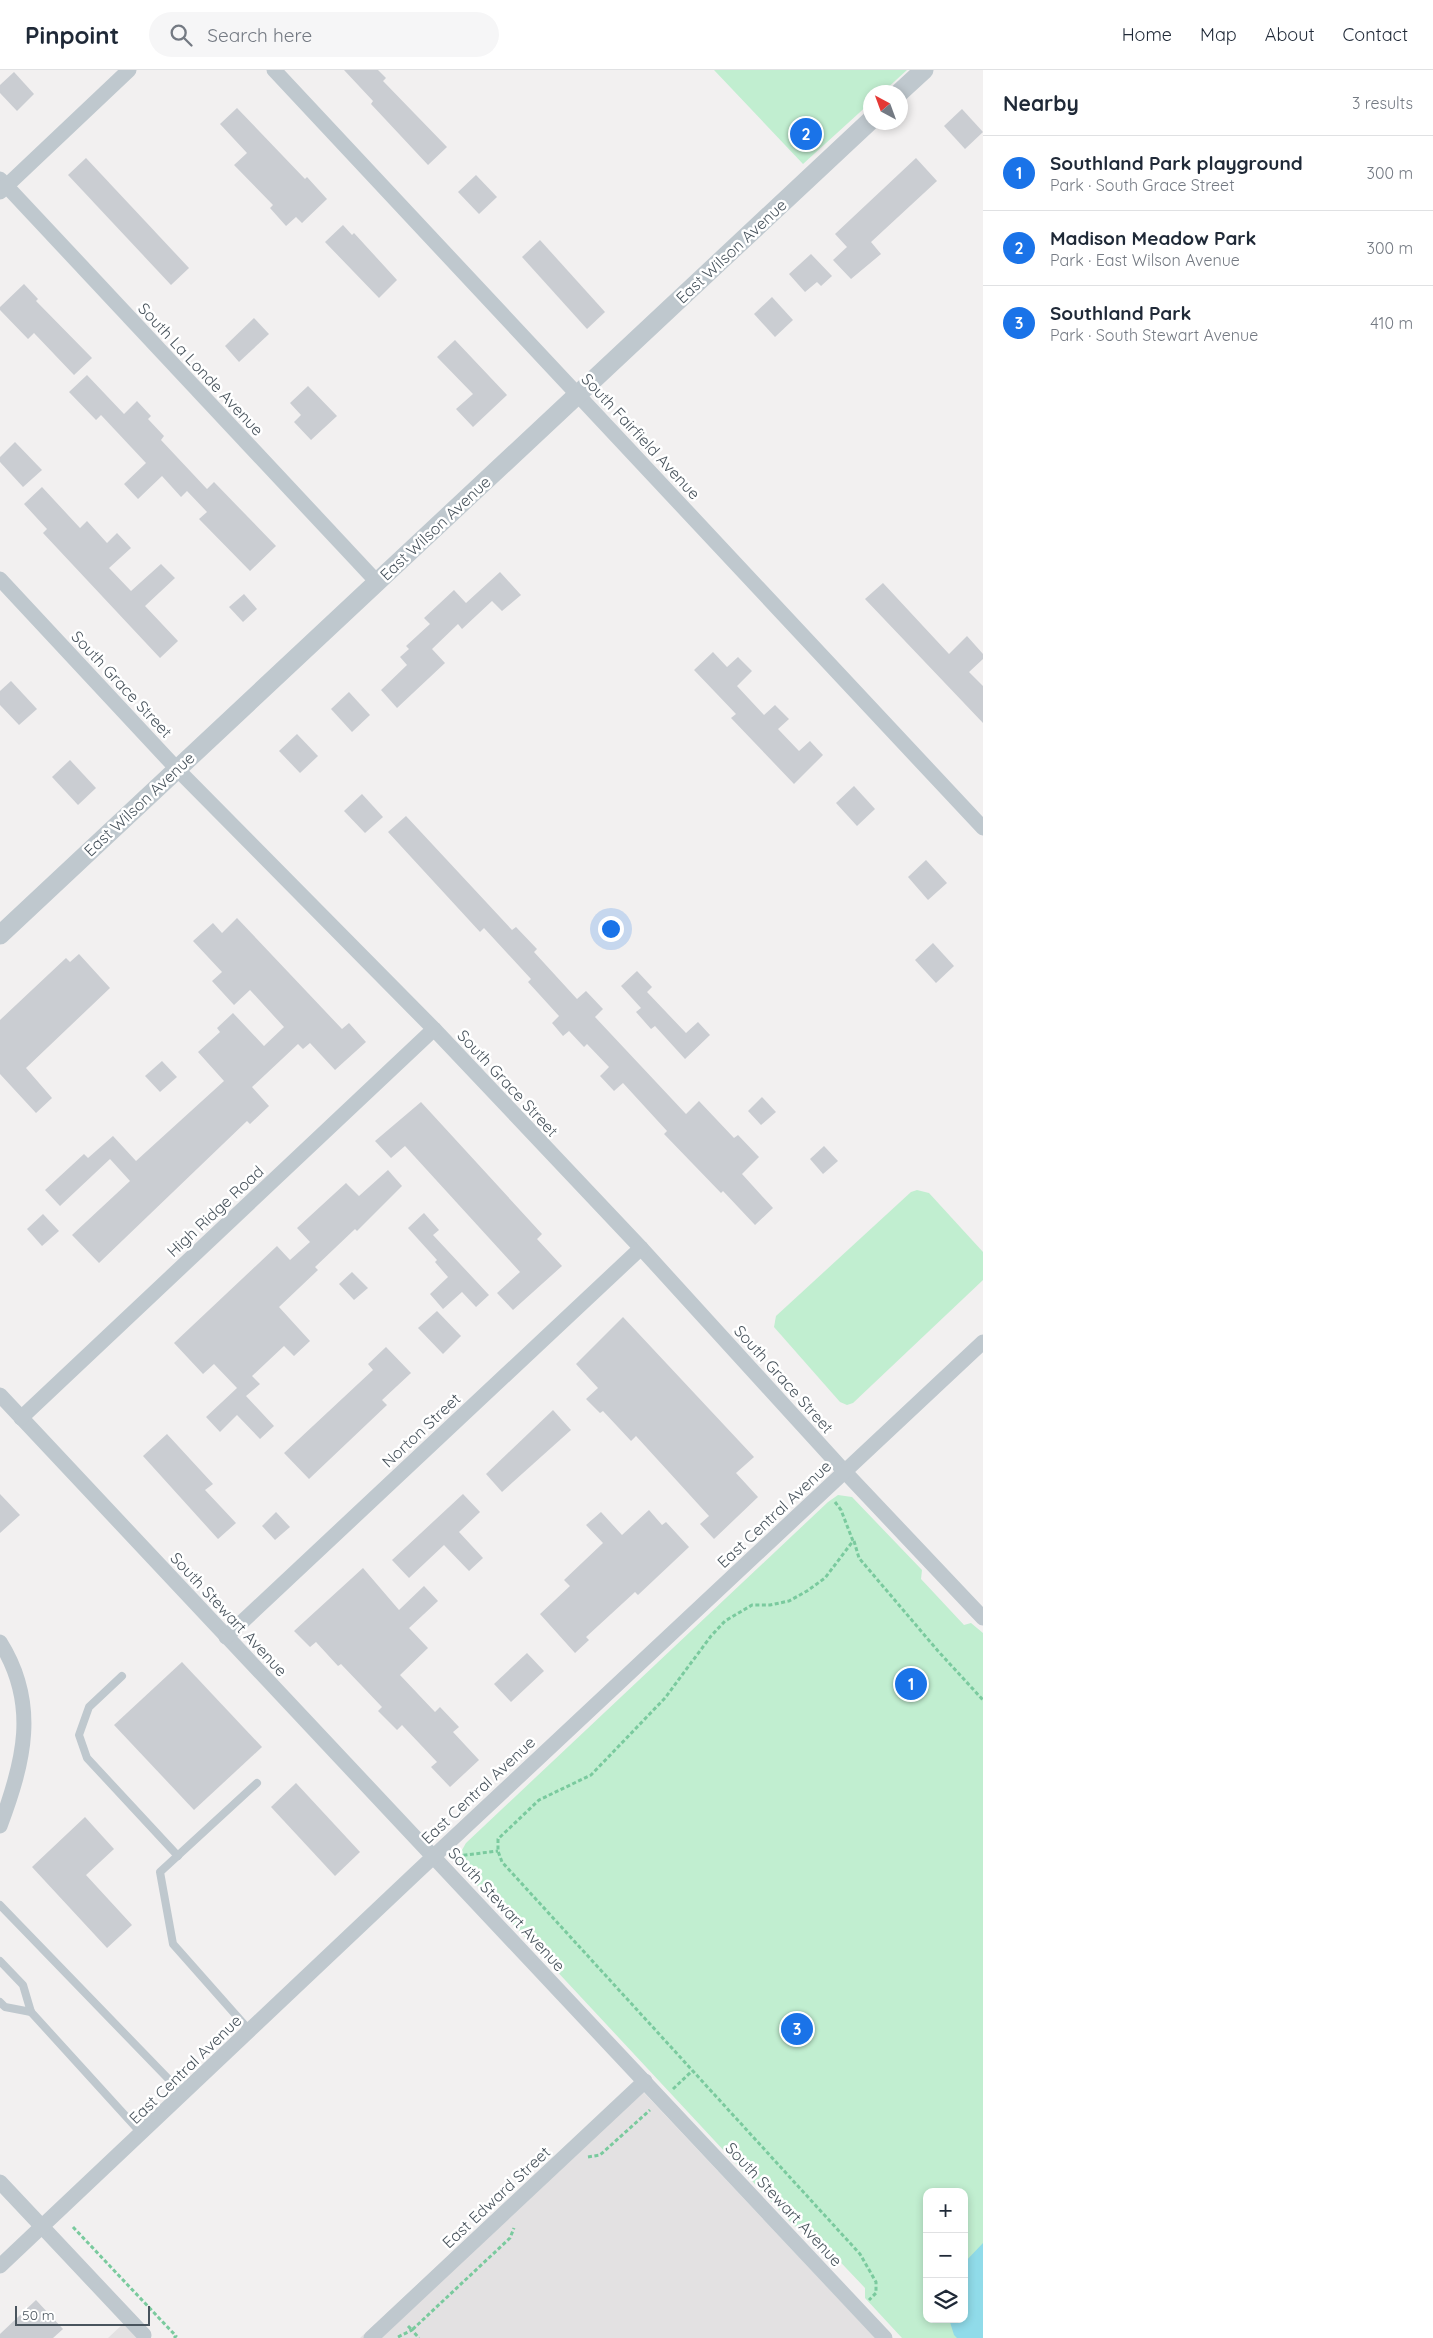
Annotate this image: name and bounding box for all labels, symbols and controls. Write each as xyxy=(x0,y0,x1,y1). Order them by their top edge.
search box xyxy=(149,12,499,57)
text: Pinpoint xyxy=(25,20,119,50)
icon: search xyxy=(167,21,195,49)
text: Search here xyxy=(207,23,312,47)
text: Home xyxy=(1122,23,1172,46)
text: Map xyxy=(1200,23,1237,46)
text: About xyxy=(1265,23,1315,46)
text: Contact xyxy=(1343,23,1408,46)
north arrow xyxy=(863,85,908,130)
text: Nearby xyxy=(1003,90,1079,116)
text: 3 results xyxy=(1352,93,1413,113)
pin: 2 xyxy=(790,115,822,153)
text: Southland Park playground xyxy=(1050,151,1303,175)
text: 1 xyxy=(1016,163,1022,183)
text: 300 m xyxy=(1367,163,1413,183)
text: Park · South Grace Street xyxy=(1050,175,1235,195)
street label: East Wilson Avenue xyxy=(671,195,791,307)
text: Madison Meadow Park xyxy=(1050,226,1256,250)
text: 2 xyxy=(1014,238,1024,258)
text: 300 m xyxy=(1367,238,1413,258)
text: Park · East Wilson Avenue xyxy=(1050,250,1240,270)
street label: South La Londe Avenue xyxy=(134,298,268,440)
text: Southland Park xyxy=(1050,301,1191,325)
text: 3 xyxy=(1015,313,1023,333)
text: 410 m xyxy=(1370,313,1413,333)
text: Park · South Stewart Avenue xyxy=(1050,325,1258,345)
street label: South Fairfield Avenue xyxy=(577,369,705,503)
street label: East Wilson Avenue xyxy=(375,472,495,584)
street label: South Grace Street xyxy=(67,626,177,742)
street label: East Wilson Avenue xyxy=(79,748,199,860)
your location xyxy=(598,916,624,942)
street label: South Grace Street xyxy=(453,1025,563,1141)
street label: High Ridge Road xyxy=(162,1161,268,1261)
street label: South Grace Street xyxy=(730,1321,838,1437)
street label: Norton Street xyxy=(378,1389,464,1471)
street label: East Central Avenue xyxy=(713,1456,835,1572)
street label: South Stewart Avenue xyxy=(166,1548,292,1680)
pin: 1 xyxy=(895,1665,927,1703)
street label: East Central Avenue xyxy=(417,1732,539,1848)
street label: South Stewart Avenue xyxy=(444,1843,570,1975)
street label: East Central Avenue xyxy=(125,2010,245,2128)
pin: 3 xyxy=(781,2010,813,2048)
street label: South Stewart Avenue xyxy=(721,2138,847,2270)
street label: East Edward Street xyxy=(438,2142,554,2252)
map controls xyxy=(923,2188,968,2323)
button: + xyxy=(923,2188,968,2233)
button: − xyxy=(923,2233,968,2278)
button: layers xyxy=(923,2278,968,2323)
scale bar xyxy=(15,2303,150,2326)
text: 50 m xyxy=(22,2306,55,2324)

